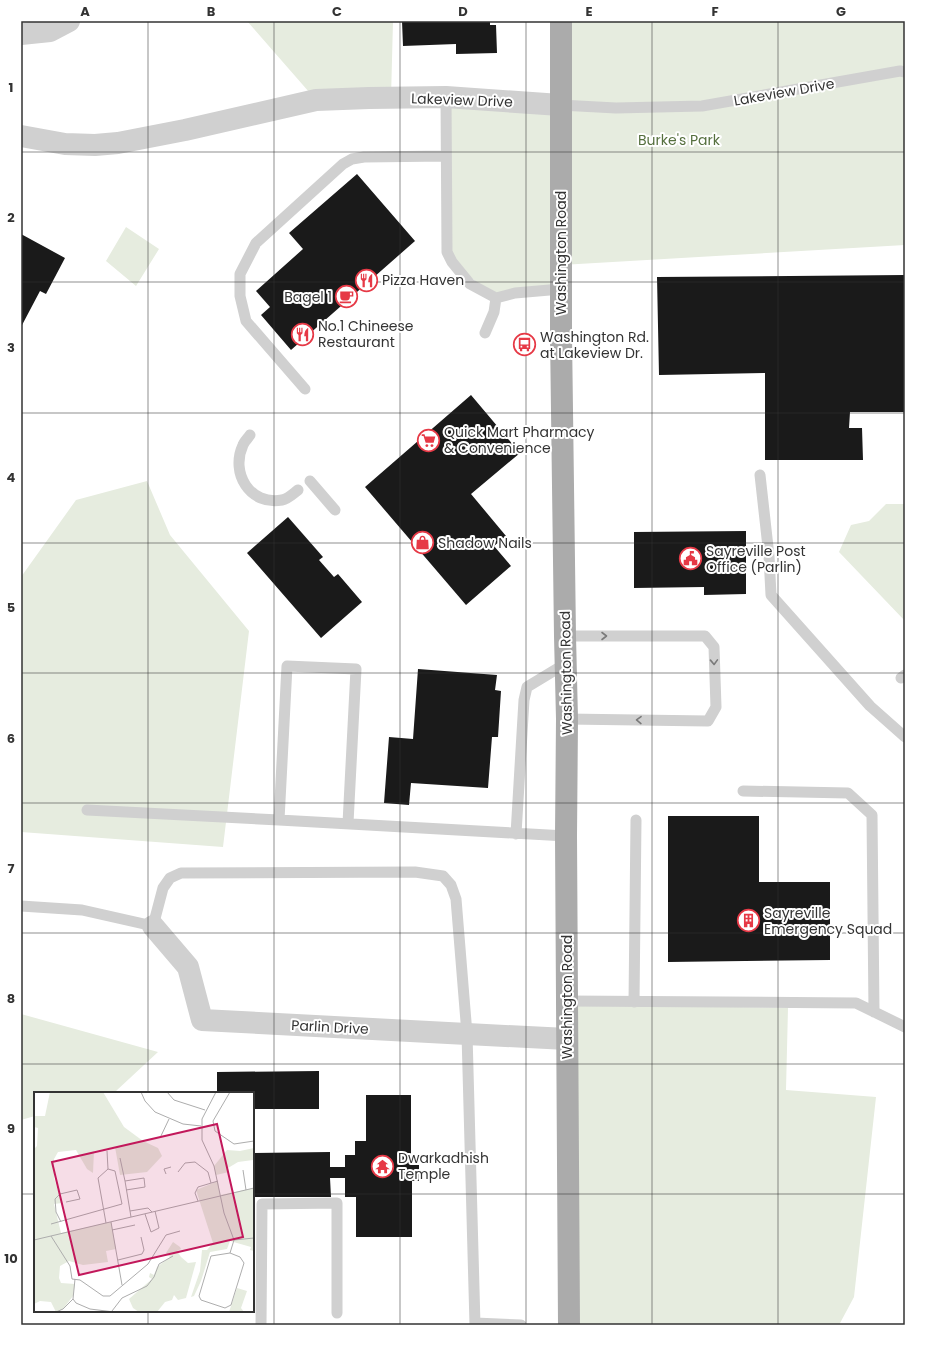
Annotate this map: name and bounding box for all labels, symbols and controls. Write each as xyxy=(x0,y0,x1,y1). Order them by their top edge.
text: A xyxy=(80,2,90,21)
text: B xyxy=(207,2,216,21)
text: C xyxy=(332,2,342,21)
text: D xyxy=(458,2,468,21)
text: E xyxy=(585,2,593,21)
text: F xyxy=(711,2,719,21)
text: G xyxy=(836,2,846,21)
street label: Lakeview Drive xyxy=(732,73,836,111)
text: 1 xyxy=(9,78,13,97)
street label: Lakeview Drive xyxy=(411,88,513,112)
park label: Burke's Park xyxy=(638,130,721,150)
street label: Washington Road xyxy=(551,191,571,315)
text: 2 xyxy=(7,208,15,227)
restaurant icon: Pizza Haven xyxy=(353,267,379,293)
place label: Pizza Haven xyxy=(382,270,464,290)
cafe icon: Bagel 1 xyxy=(334,284,360,310)
place label: Bagel 1 xyxy=(284,287,332,307)
place label: No.1 Chineese Restaurant xyxy=(318,316,414,352)
restaurant icon: No.1 Chineese Restaurant xyxy=(290,321,316,347)
place label: Washington Rd. at Lakeview Dr. xyxy=(540,327,649,363)
bus stop icon: Washington Rd. at Lakeview Dr. xyxy=(511,332,537,358)
text: 3 xyxy=(7,338,15,357)
place label: Quick Mart Pharmacy & Convenience xyxy=(444,422,595,458)
supermarket icon: Quick Mart Pharmacy & Convenience xyxy=(415,427,441,453)
text: 4 xyxy=(7,468,16,487)
shop icon: Shadow Nails xyxy=(410,530,436,556)
place label: Shadow Nails xyxy=(438,533,532,553)
place label: Sayreville Post Office (Parlin) xyxy=(706,541,806,577)
public building icon: Sayreville Post Office (Parlin) xyxy=(677,546,703,572)
text: 5 xyxy=(7,598,15,617)
street label: Washington Road xyxy=(555,611,577,735)
one-way arrow xyxy=(601,632,607,640)
one-way arrow xyxy=(710,659,719,665)
one-way arrow xyxy=(636,716,642,724)
text: 6 xyxy=(7,729,15,748)
text: 7 xyxy=(8,859,15,878)
place label: Sayreville Emergency Squad xyxy=(764,903,892,939)
building icon: Sayreville Emergency Squad xyxy=(736,908,762,934)
street label: Washington Road xyxy=(557,935,577,1059)
text: 8 xyxy=(7,989,15,1008)
street label: Parlin Drive xyxy=(291,1015,370,1039)
inset map xyxy=(34,1092,254,1312)
text: 9 xyxy=(7,1119,15,1138)
place label: Dwarkadhish Temple xyxy=(398,1148,489,1184)
temple icon: Dwarkadhish Temple xyxy=(369,1153,395,1179)
text: 10 xyxy=(4,1249,18,1268)

